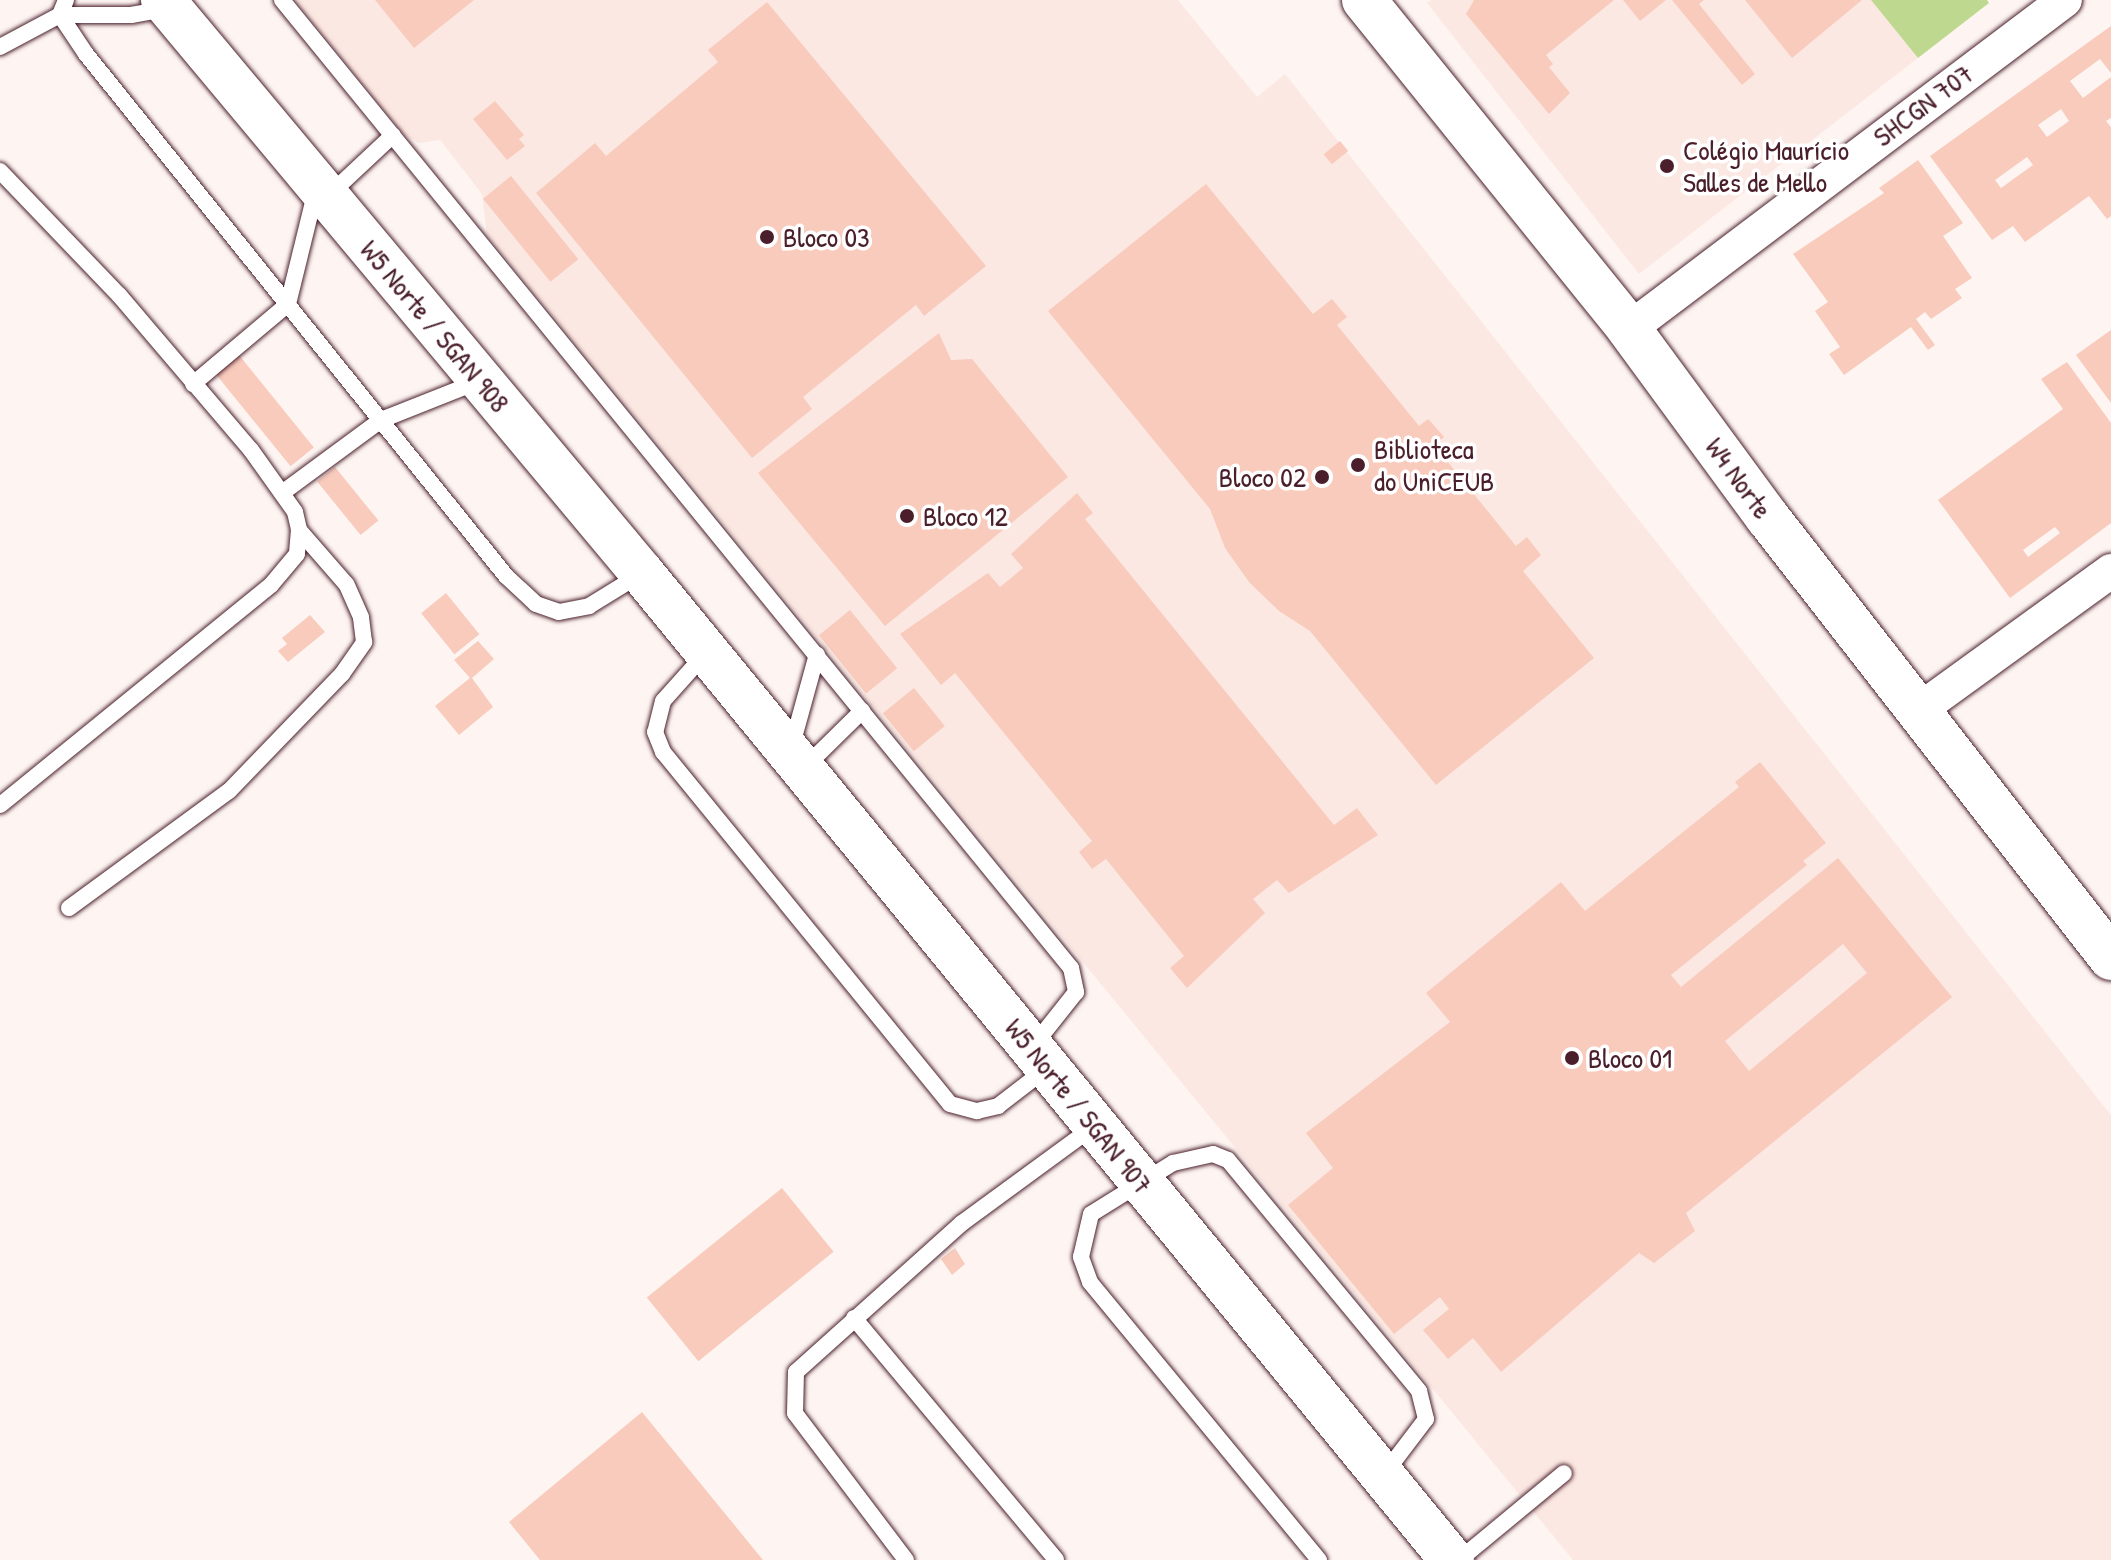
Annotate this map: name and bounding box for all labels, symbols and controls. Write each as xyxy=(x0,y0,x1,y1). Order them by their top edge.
street label: SHCGN 707 xyxy=(1866,57,1980,153)
place label: Colégio Maurício Salles de Mello xyxy=(1683,133,1849,199)
marker: Colégio Maurício Salles de Mello xyxy=(1658,157,1676,175)
place label: Bloco 03 xyxy=(783,220,870,254)
marker: Bloco 03 xyxy=(758,228,776,246)
street label: W5 Norte / SGAN 908 xyxy=(353,233,517,419)
street label: W4 Norte xyxy=(1698,431,1780,525)
place label: Biblioteca do UniCEUB xyxy=(1374,432,1494,498)
marker: Biblioteca do UniCEUB xyxy=(1349,456,1367,474)
place label: Bloco 02 xyxy=(1219,460,1306,494)
marker: Bloco 02 xyxy=(1313,468,1331,486)
place label: Bloco 12 xyxy=(923,499,1008,533)
marker: Bloco 12 xyxy=(898,507,916,525)
street label: W5 Norte / SGAN 907 xyxy=(998,1012,1160,1200)
place label: Bloco 01 xyxy=(1588,1041,1672,1075)
marker: Bloco 01 xyxy=(1563,1049,1581,1067)

